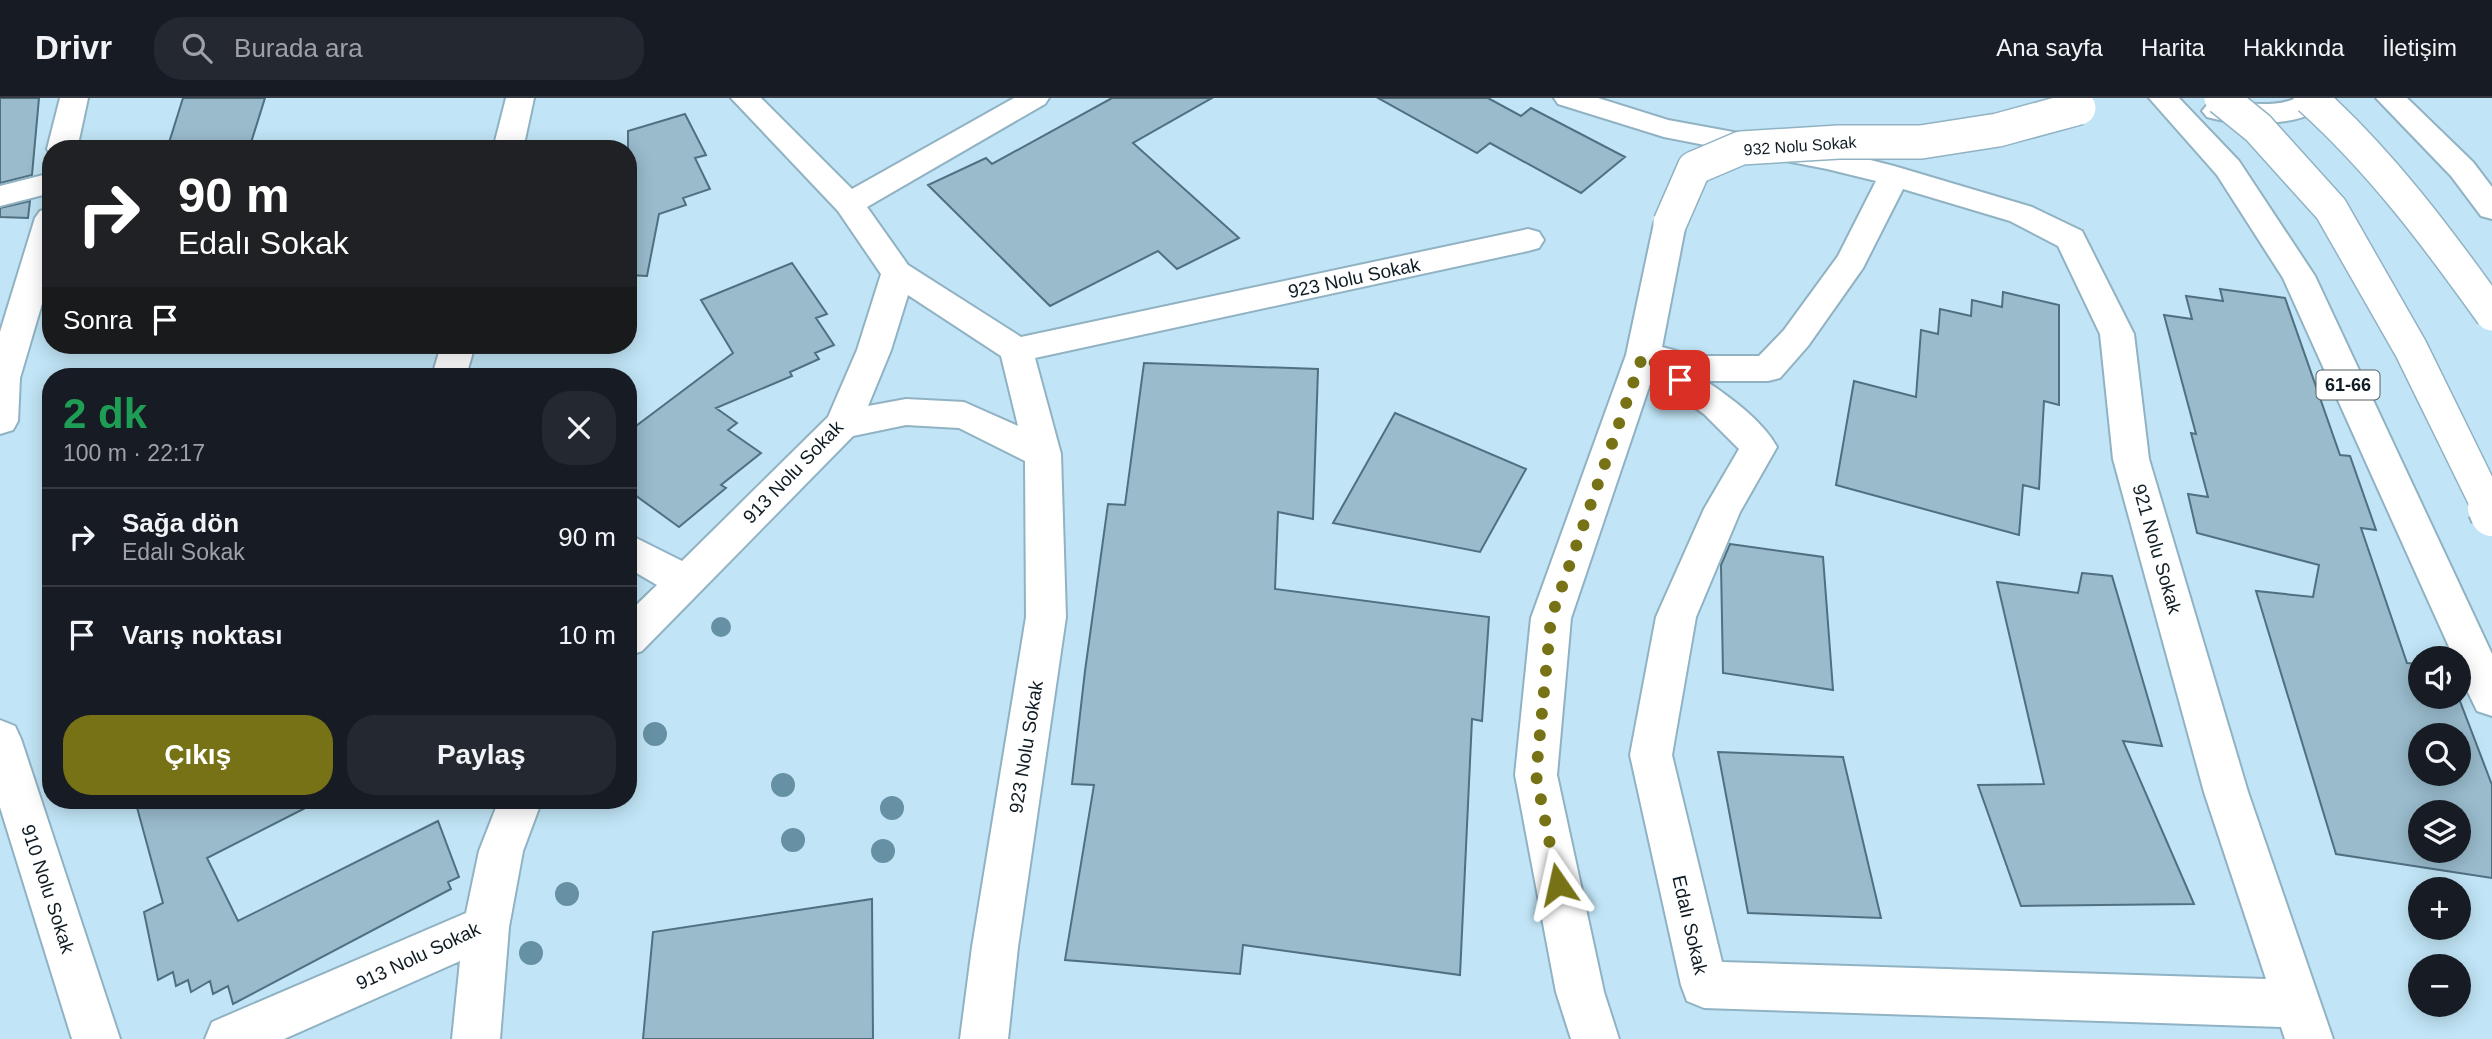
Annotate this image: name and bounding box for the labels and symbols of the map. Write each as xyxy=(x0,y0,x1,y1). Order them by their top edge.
street label: 932 Nolu Sokak xyxy=(1743,134,1858,158)
street label: 923 Nolu Sokak xyxy=(1286,254,1422,302)
pin xyxy=(1650,350,1710,410)
road number: 61-66 xyxy=(2316,370,2380,400)
street label: 913 Nolu Sokak xyxy=(739,416,847,528)
street label: 921 Nolu Sokak xyxy=(2128,482,2186,617)
street label: 923 Nolu Sokak xyxy=(1005,679,1047,815)
street label: 910 Nolu Sokak xyxy=(17,822,79,957)
position arrow xyxy=(1521,847,1595,921)
street label: Edalı Sokak xyxy=(1668,873,1712,977)
street label: 913 Nolu Sokak xyxy=(353,918,484,994)

